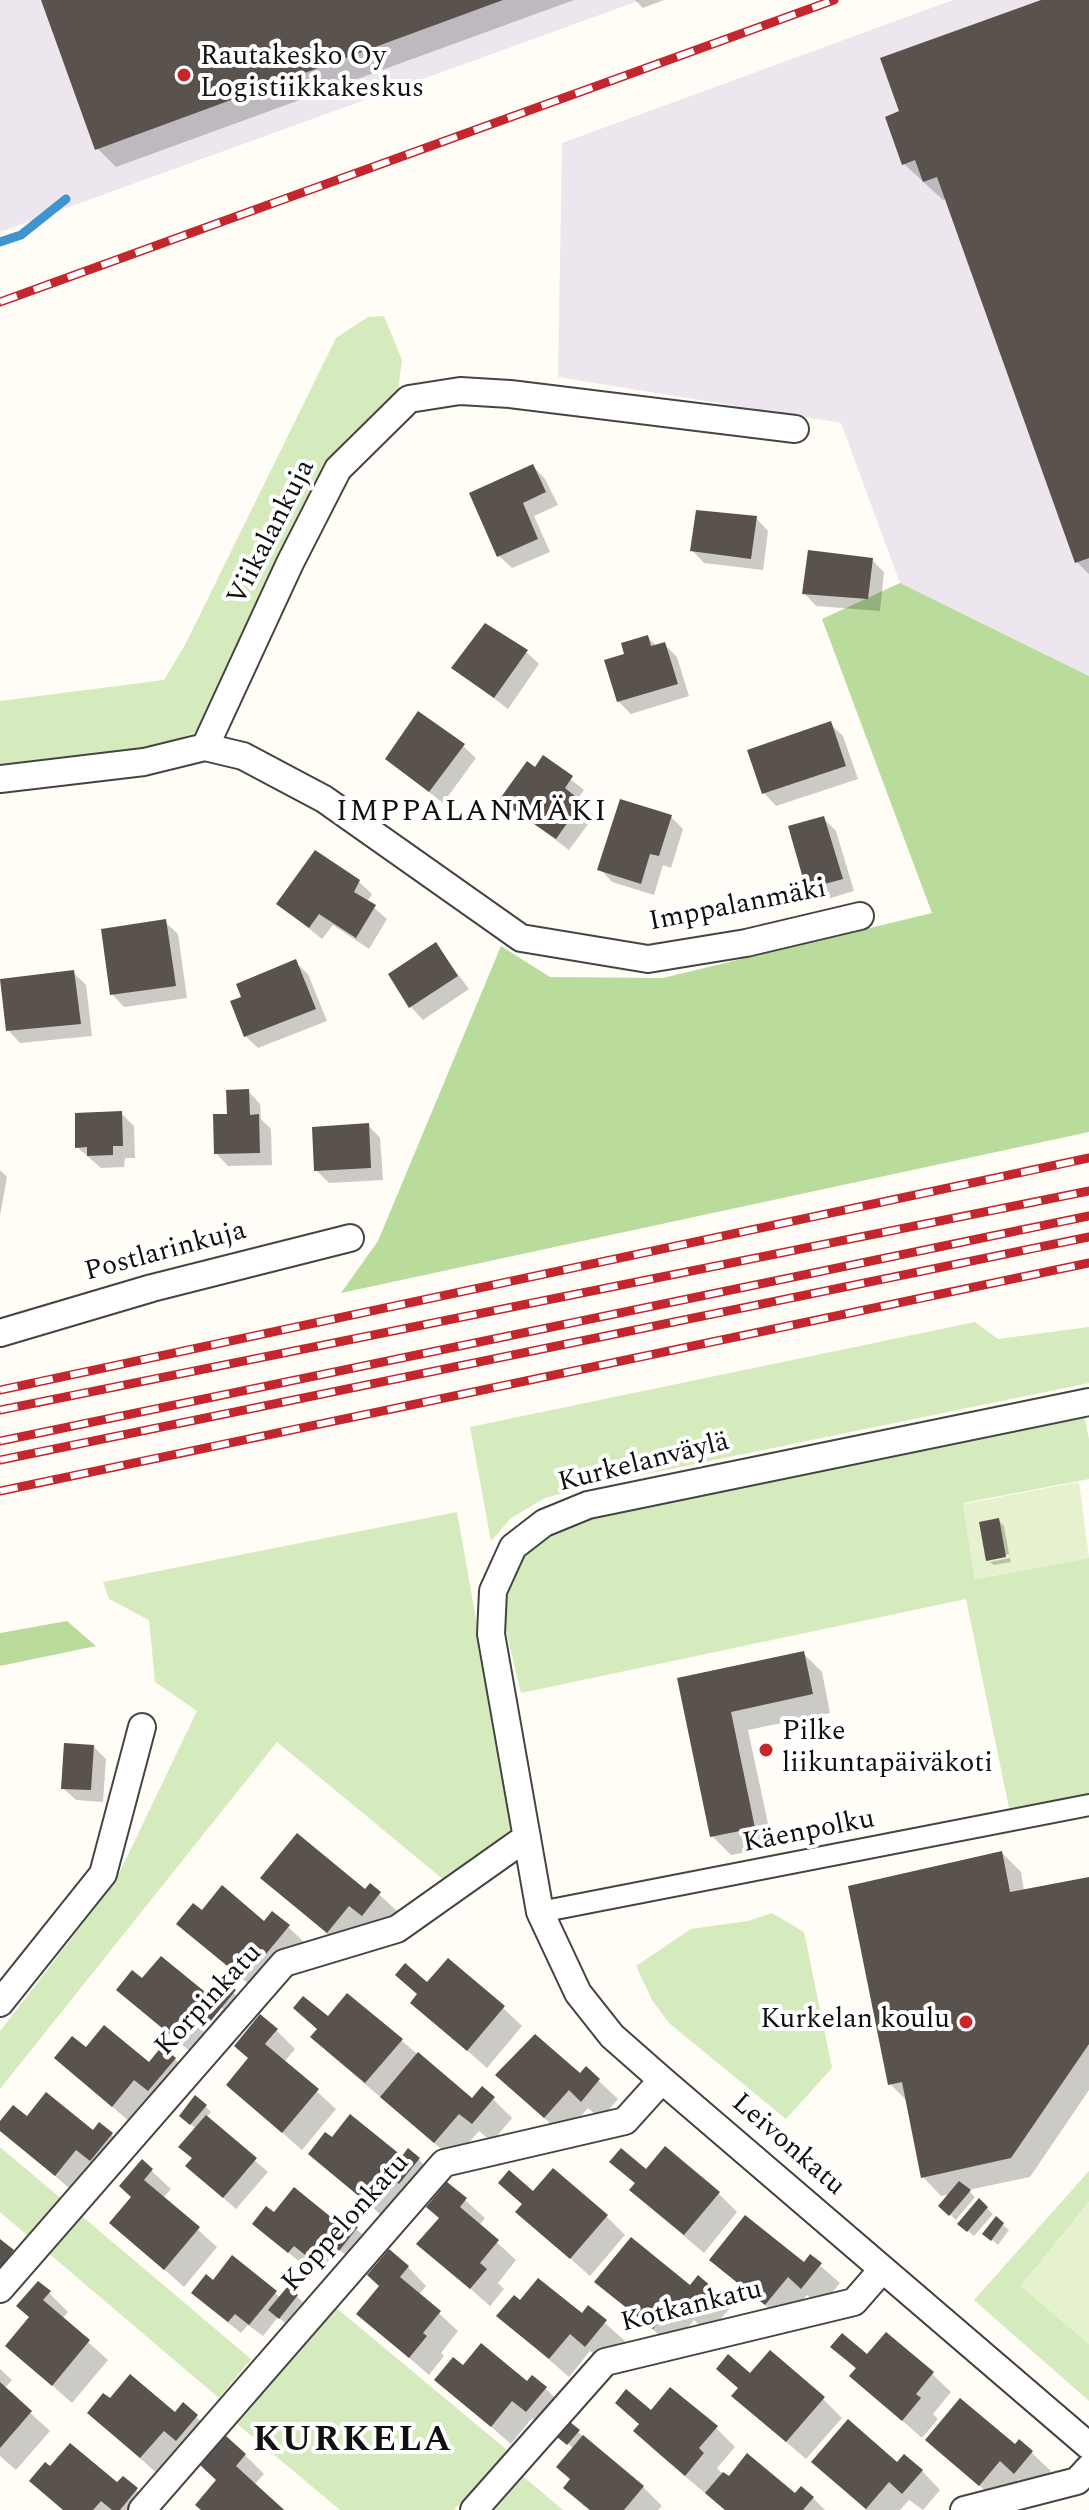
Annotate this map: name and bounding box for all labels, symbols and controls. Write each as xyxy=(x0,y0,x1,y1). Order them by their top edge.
place label: Rautakesko Oy Logistiikkakeskus xyxy=(200,42,424,108)
marker: Rautakesko Oy Logistiikkakeskus xyxy=(175,66,193,84)
street label: Viikalankuja xyxy=(222,455,324,611)
district label: IMPPALANMÄKI xyxy=(336,796,608,832)
street label: Imppalanmäki xyxy=(646,873,830,941)
street label: Postlarinkuja xyxy=(82,1215,250,1291)
street label: Kurkelanväylä xyxy=(555,1427,733,1501)
place label: Pilke liikuntapäiväkoti xyxy=(782,1717,993,1783)
marker: Pilke liikuntapäiväkoti xyxy=(757,1741,775,1759)
street label: Käenpolku xyxy=(740,1804,878,1862)
street label: Korpinkatu xyxy=(150,1938,270,2064)
place label: Kurkelan koulu xyxy=(760,2005,950,2039)
marker: Kurkelan koulu xyxy=(957,2013,975,2031)
street label: Leivonkatu xyxy=(723,2088,851,2204)
street label: Koppelonkatu xyxy=(276,2148,418,2300)
street label: Kotkankatu xyxy=(618,2274,766,2342)
district label: KURKELA xyxy=(253,2421,453,2465)

